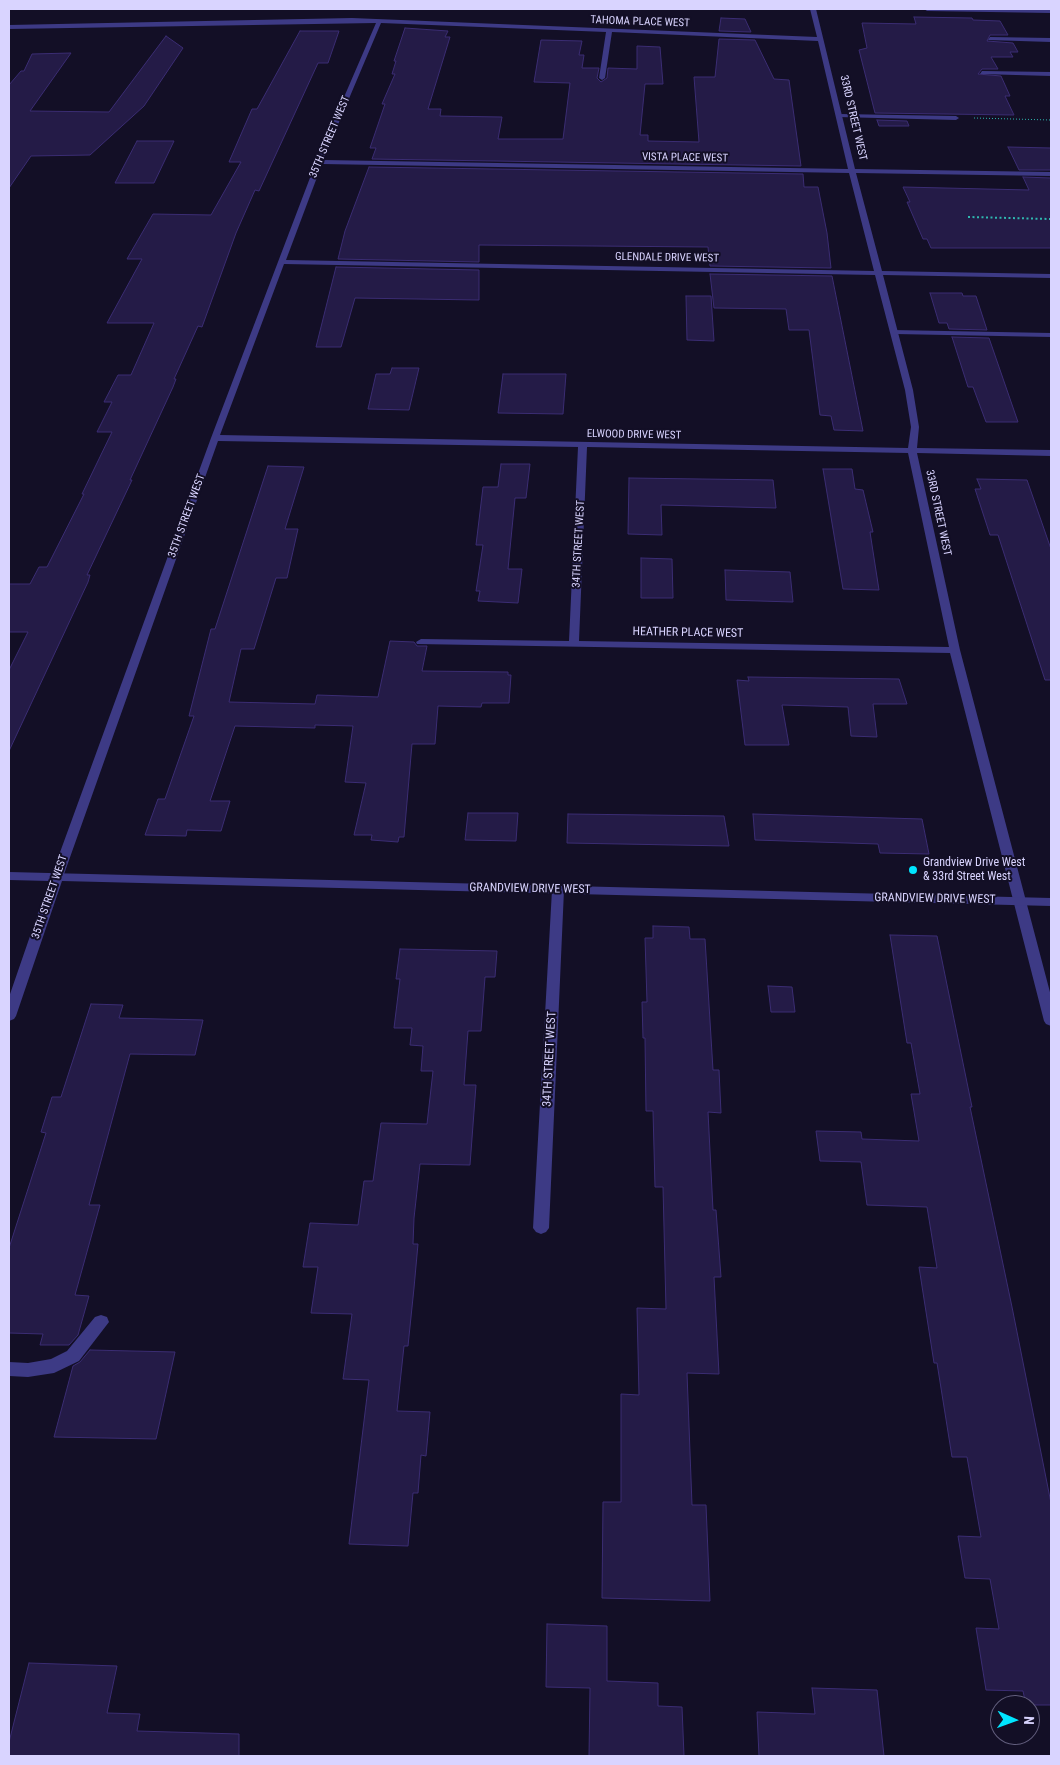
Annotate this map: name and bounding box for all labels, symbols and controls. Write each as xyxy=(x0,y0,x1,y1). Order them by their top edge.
street label: TAHOMA PLACE WEST xyxy=(590,14,690,30)
street label: 33RD STREET WEST xyxy=(837,74,869,162)
street label: 35TH STREET WEST xyxy=(307,94,353,180)
street label: VISTA PLACE WEST xyxy=(642,151,728,165)
street label: GLENDALE DRIVE WEST xyxy=(615,250,719,266)
street label: ELWOOD DRIVE WEST xyxy=(587,428,681,442)
street label: 33RD STREET WEST xyxy=(922,469,954,557)
street label: 35TH STREET WEST xyxy=(166,473,208,559)
street label: 34TH STREET WEST xyxy=(570,500,588,588)
street label: HEATHER PLACE WEST xyxy=(632,625,744,641)
street label: 35TH STREET WEST xyxy=(29,853,71,941)
place label: Grandview Drive West & 33rd Street West xyxy=(923,856,1025,884)
marker: Grandview Drive West & 33rd Street West xyxy=(907,864,919,876)
street label: GRANDVIEW DRIVE WEST xyxy=(469,881,591,897)
street label: GRANDVIEW DRIVE WEST xyxy=(874,891,996,907)
street label: 34TH STREET WEST xyxy=(540,1011,560,1107)
north arrow xyxy=(990,1695,1040,1745)
text: N xyxy=(1021,1716,1037,1725)

